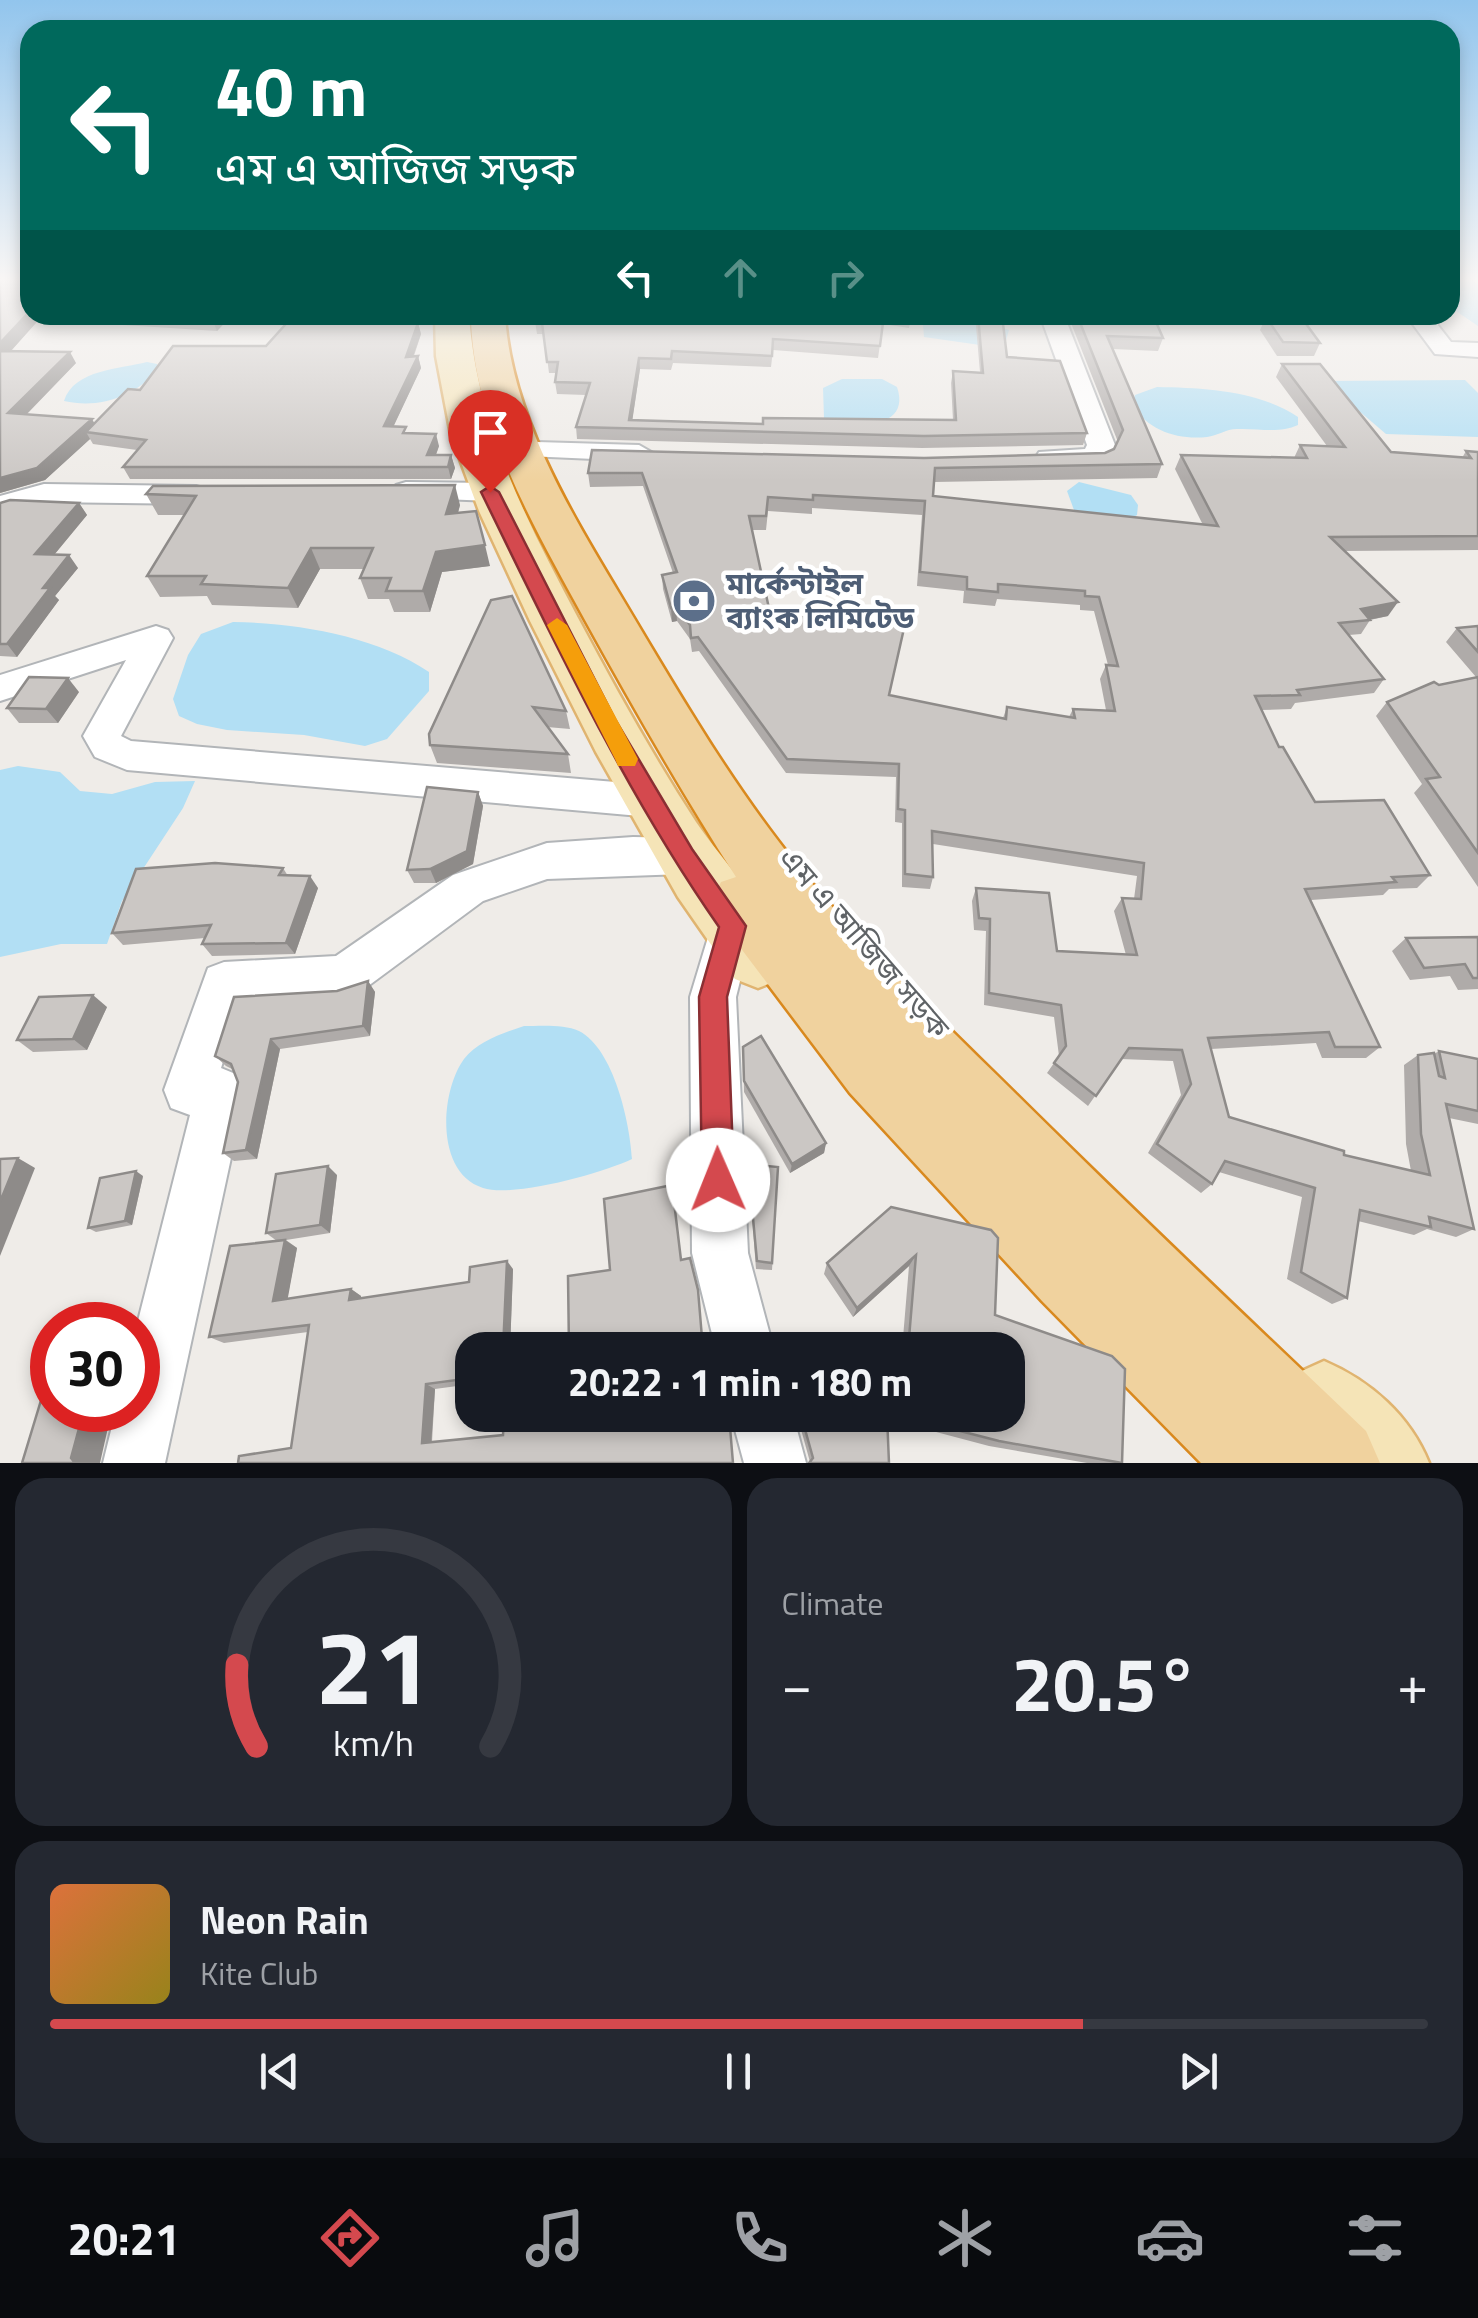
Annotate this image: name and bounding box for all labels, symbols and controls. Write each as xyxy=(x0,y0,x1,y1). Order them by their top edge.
text: 40 m xyxy=(215,37,368,143)
icon: left xyxy=(50,60,180,190)
text: এম এ আজিজ সড়ক xyxy=(215,133,576,201)
icon: left xyxy=(608,250,663,305)
icon: ahead xyxy=(713,250,768,305)
icon: right xyxy=(818,250,873,305)
pin xyxy=(448,390,533,493)
icon: arrive xyxy=(463,405,518,460)
place label: মার্কেন্টাইল ব্যাংক লিমিটেড xyxy=(725,560,915,640)
bank icon: মার্কেন্টাইল ব্যাংক লিমিটেড xyxy=(671,578,717,624)
street label: এম এ আজিজ সড়ক xyxy=(768,836,962,1049)
position arrow xyxy=(666,1128,770,1232)
speed limit sign: 30 xyxy=(30,1302,160,1432)
text: 20:22 · 1 min · 180 m xyxy=(568,1353,912,1411)
text: Climate xyxy=(782,1579,883,1627)
text: 21 xyxy=(315,1586,431,1744)
text: 20.5° xyxy=(1011,1626,1198,1740)
text: − xyxy=(782,1642,812,1725)
text: + xyxy=(1397,1642,1428,1725)
text: km/h xyxy=(333,1715,414,1770)
text: Neon Rain xyxy=(200,1891,369,1949)
text: Kite Club xyxy=(200,1949,318,1997)
icon: previous xyxy=(252,2044,307,2099)
icon: pause xyxy=(711,2044,766,2099)
icon: next xyxy=(1171,2044,1226,2099)
icon: directions xyxy=(315,2203,385,2273)
icon: music xyxy=(520,2203,590,2273)
icon: phone xyxy=(725,2203,795,2273)
icon: climate xyxy=(930,2203,1000,2273)
icon: car xyxy=(1135,2203,1205,2273)
icon: filters xyxy=(1340,2203,1410,2273)
text: 20:21 xyxy=(68,2204,180,2272)

